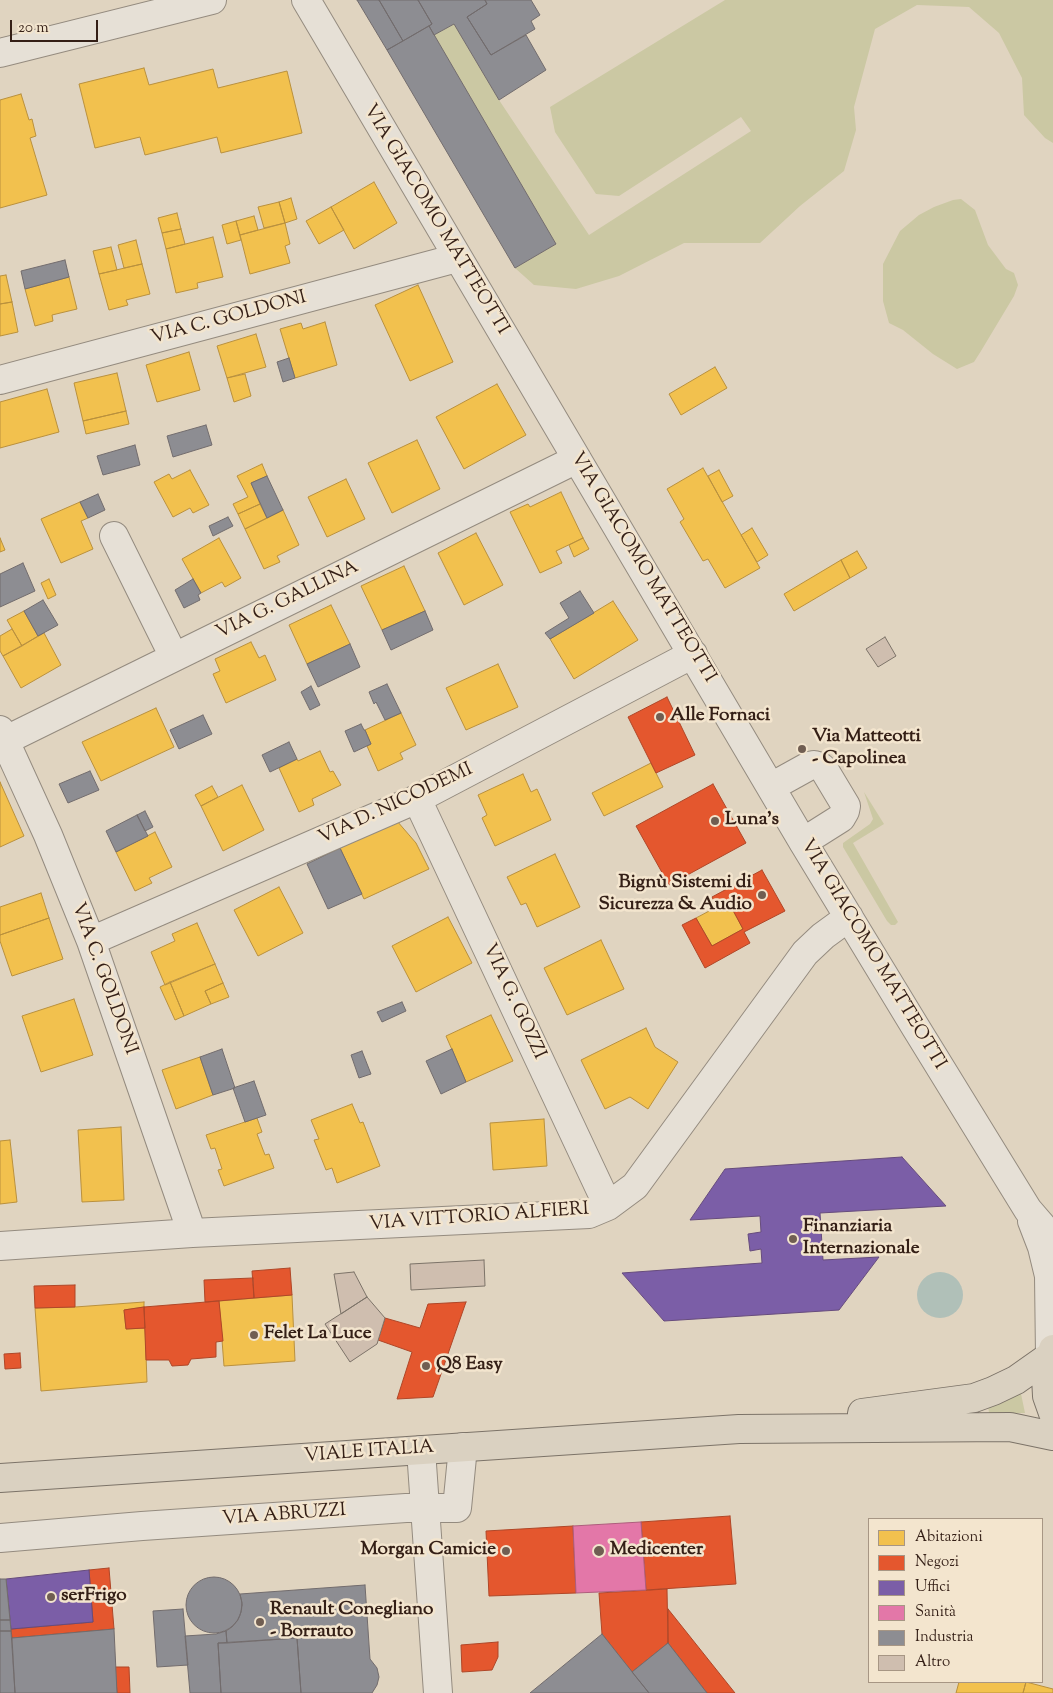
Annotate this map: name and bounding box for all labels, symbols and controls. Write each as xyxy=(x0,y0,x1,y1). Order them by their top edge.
scale bar xyxy=(12,10,100,42)
text: 20 m xyxy=(18,18,49,39)
street label: VIA GIACOMO MATTEOTTI xyxy=(357,101,513,339)
street label: VIA C. GOLDONI xyxy=(149,287,309,351)
street label: VIA GIACOMO MATTEOTTI xyxy=(564,449,720,687)
street label: VIA G. GALLINA xyxy=(213,557,363,645)
place label: Alle Fornaci xyxy=(670,706,770,728)
marker: Alle Fornaci xyxy=(654,711,666,723)
place label: Via Matteotti - Capolinea xyxy=(812,727,921,771)
marker: Via Matteotti - Capolinea xyxy=(796,743,808,755)
street label: VIA D. NICODEMI xyxy=(315,759,477,851)
place label: Luna's xyxy=(725,810,779,832)
marker: Luna's xyxy=(709,815,721,827)
street label: VIA GIACOMO MATTEOTTI xyxy=(794,836,950,1074)
place label: Bignù Sistemi di Sicurezza & Audio xyxy=(598,873,752,917)
marker: Bignù Sistemi di Sicurezza & Audio xyxy=(756,889,768,901)
street label: VIA C. GOLDONI xyxy=(65,900,141,1058)
street label: VIA G. GOZZI xyxy=(476,941,550,1063)
street label: VIA VITTORIO ALFIERI xyxy=(368,1199,590,1237)
place label: Finanziaria Internazionale xyxy=(803,1217,920,1261)
marker: Finanziaria Internazionale xyxy=(787,1233,799,1245)
place label: Felet La Luce xyxy=(264,1324,372,1346)
marker: Felet La Luce xyxy=(248,1329,260,1341)
place label: Q8 Easy xyxy=(436,1355,503,1377)
marker: Q8 Easy xyxy=(420,1360,432,1372)
street label: VIALE ITALIA xyxy=(303,1437,435,1469)
street label: VIA ABRUZZI xyxy=(221,1500,347,1532)
legend xyxy=(868,1518,1043,1683)
text: Abitazioni xyxy=(915,1527,983,1548)
place label: Morgan Camicie xyxy=(360,1540,496,1562)
place label: Medicenter xyxy=(610,1540,703,1562)
marker: Medicenter xyxy=(592,1544,606,1558)
marker: Morgan Camicie xyxy=(500,1545,512,1557)
text: Negozi xyxy=(915,1552,959,1573)
text: Uffici xyxy=(915,1577,950,1598)
place label: serFrigo xyxy=(61,1586,127,1608)
marker: serFrigo xyxy=(45,1591,57,1603)
place label: Renault Conegliano - Borrauto xyxy=(270,1600,433,1644)
text: Sanità xyxy=(915,1602,956,1623)
marker: Renault Conegliano - Borrauto xyxy=(254,1616,266,1628)
text: Industria xyxy=(915,1627,973,1648)
text: Altro xyxy=(915,1652,950,1673)

